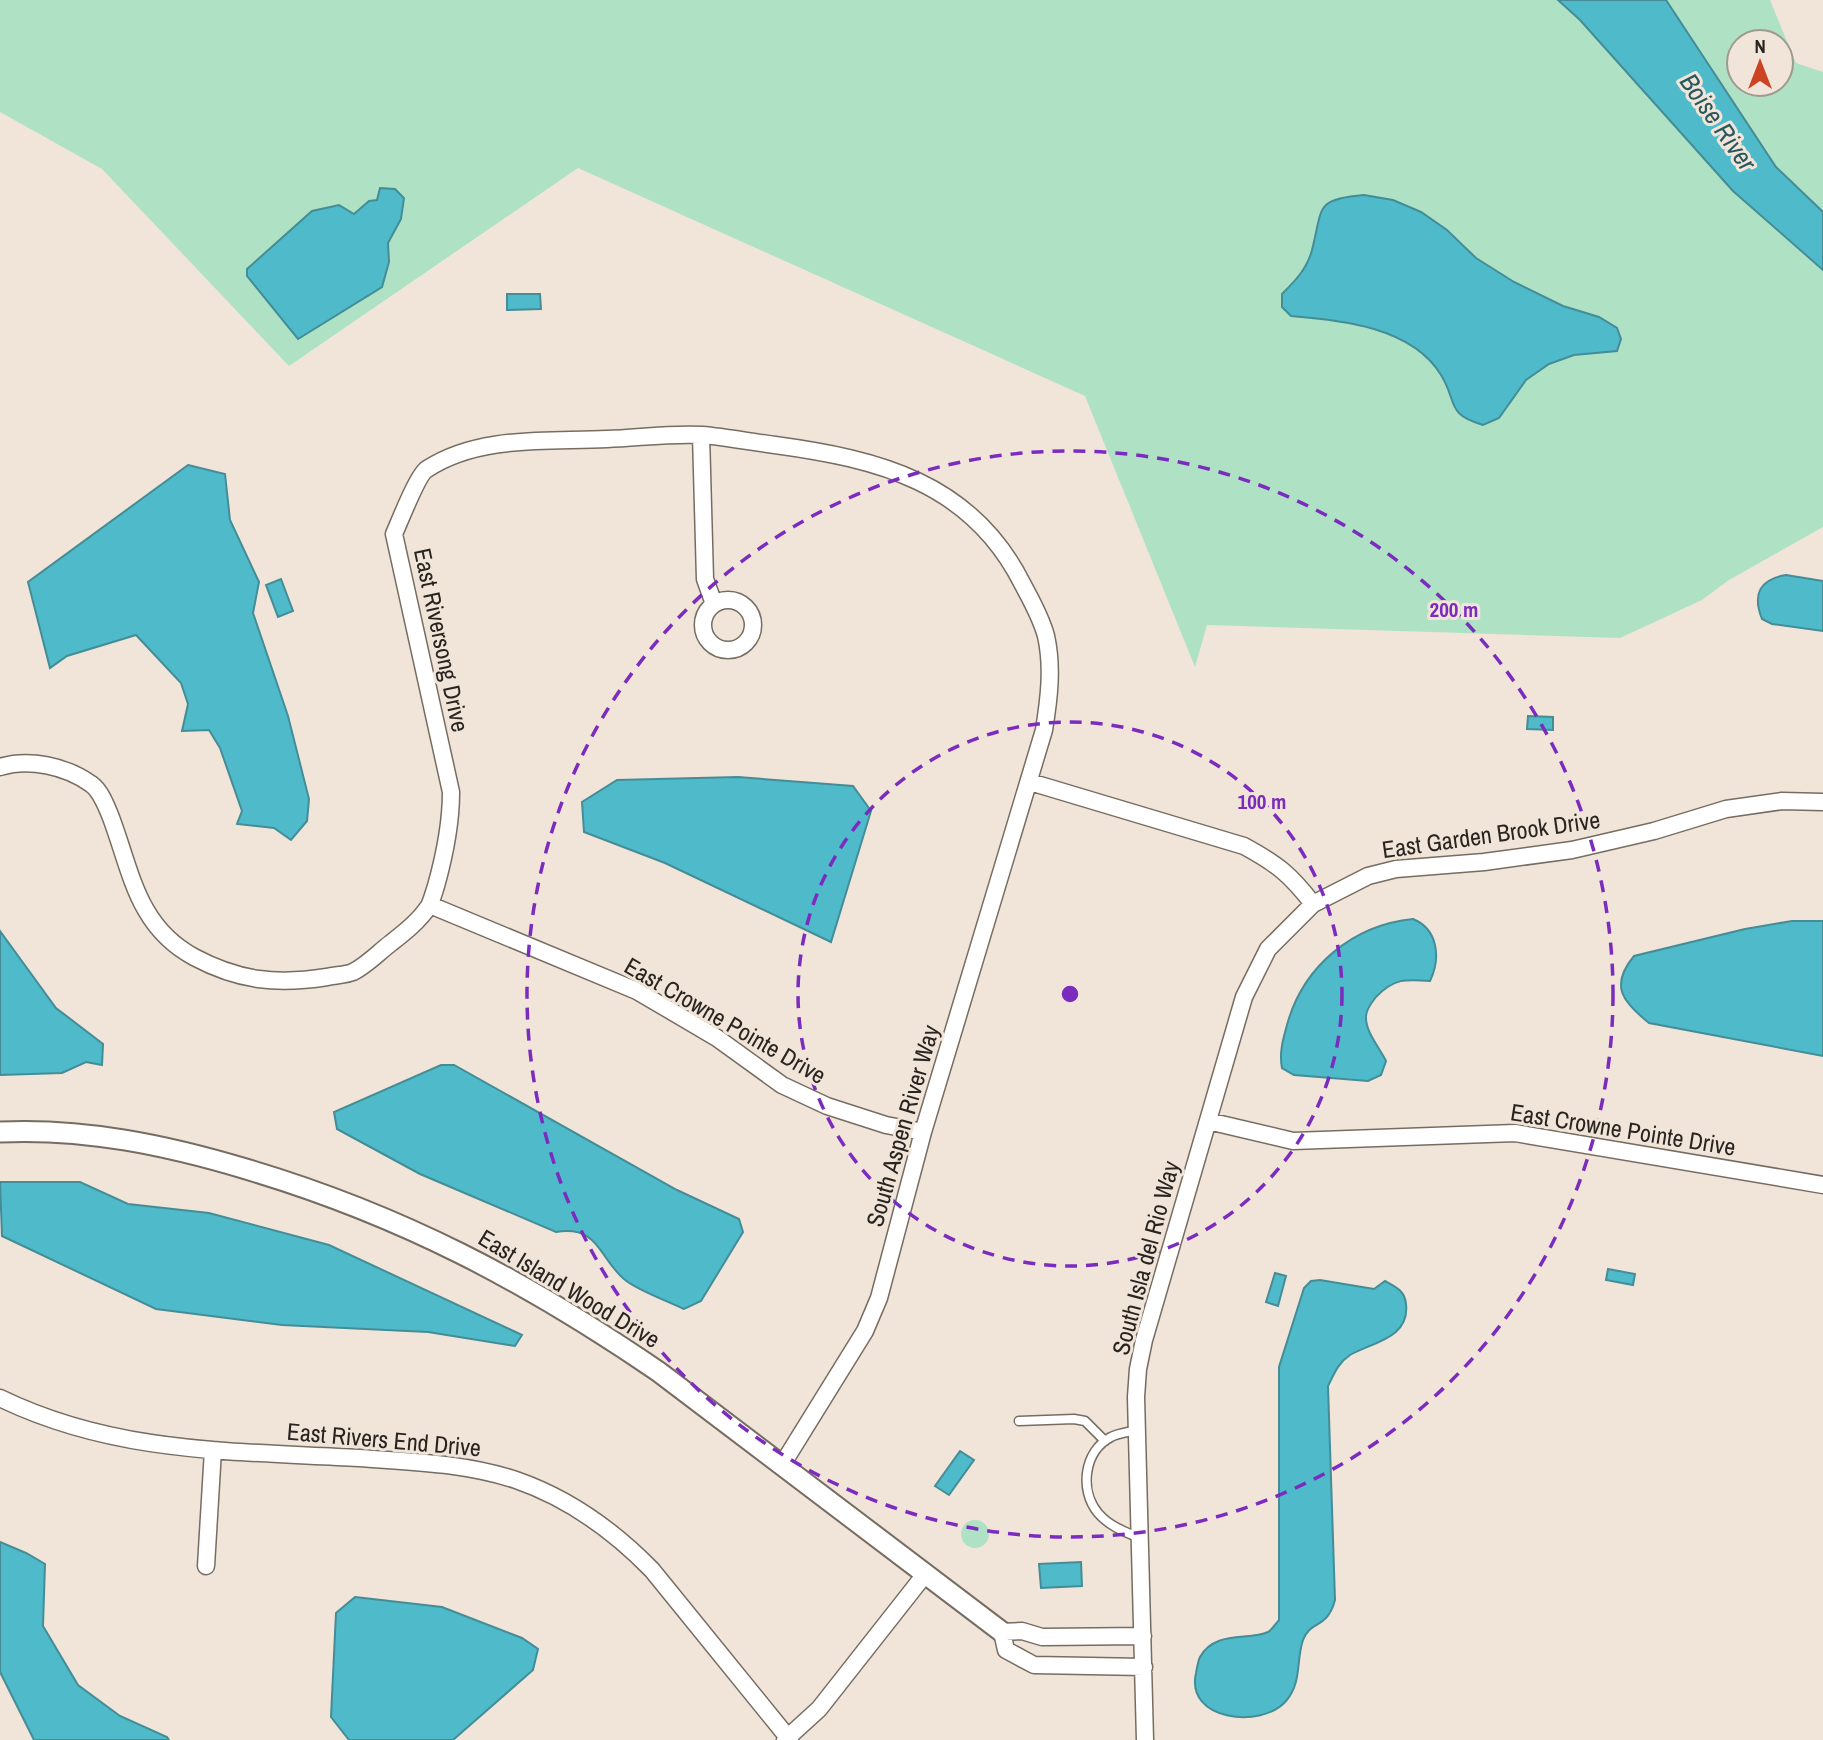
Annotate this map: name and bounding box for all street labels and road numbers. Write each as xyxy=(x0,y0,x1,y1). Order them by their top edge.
street label: East Riversong Drive xyxy=(407,545,477,735)
street label: East Garden Brook Drive xyxy=(1380,803,1602,865)
street label: East Crowne Pointe Drive xyxy=(619,949,832,1091)
street label: South Aspen River Way xyxy=(858,1021,946,1230)
street label: East Crowne Pointe Drive xyxy=(1508,1095,1738,1163)
street label: South Isla del Rio Way xyxy=(1104,1157,1186,1358)
street label: East Island Wood Drive xyxy=(473,1221,666,1355)
street label: East Rivers End Drive xyxy=(286,1415,482,1463)

